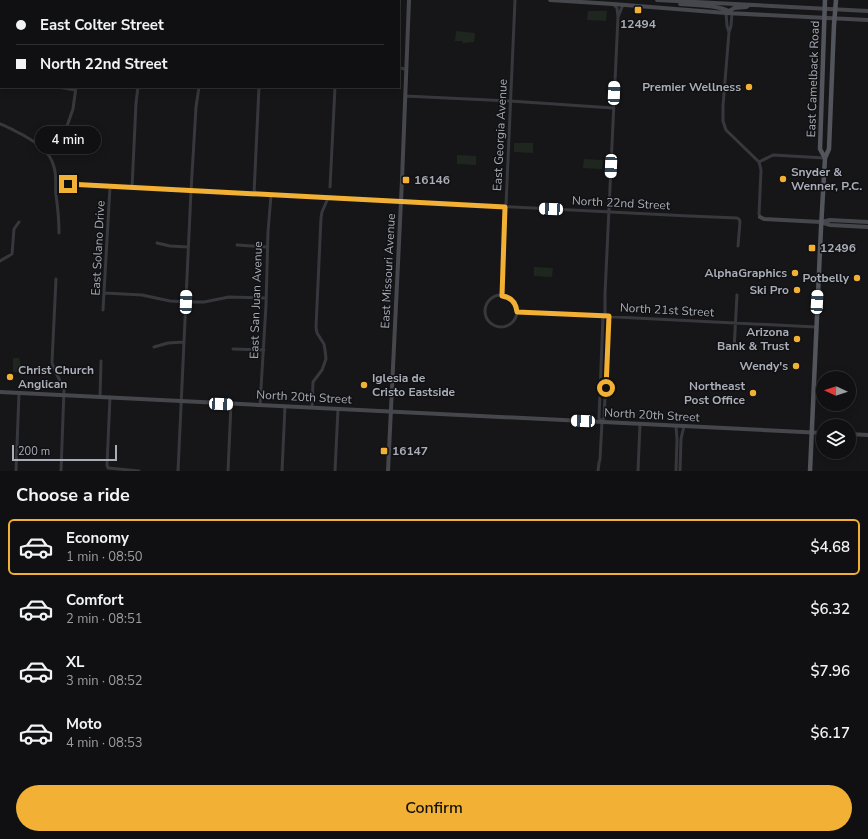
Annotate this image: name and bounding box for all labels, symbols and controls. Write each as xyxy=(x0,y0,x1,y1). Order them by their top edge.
marker: 12494 xyxy=(633,5,643,15)
text: East Colter Street xyxy=(40,15,164,35)
place label: 12494 xyxy=(620,16,656,32)
street label: East Camelback Road xyxy=(803,20,823,138)
text: North 22nd Street xyxy=(40,54,167,74)
street label: East Georgia Avenue xyxy=(489,78,511,192)
place label: Premier Wellness xyxy=(642,79,741,95)
car xyxy=(608,81,620,105)
marker: Premier Wellness xyxy=(744,82,754,92)
callout: 4 min xyxy=(35,126,101,154)
text: 4 min xyxy=(51,131,85,149)
car xyxy=(605,154,617,178)
place label: Snyder & Wenner, P.C. xyxy=(791,164,862,194)
place label: 16146 xyxy=(414,172,450,188)
marker: Snyder & Wenner, P.C. xyxy=(778,174,788,184)
route end xyxy=(59,175,77,193)
marker: 16146 xyxy=(401,175,411,185)
street label: North 22nd Street xyxy=(571,192,671,214)
street label: East Solano Drive xyxy=(88,200,108,296)
car xyxy=(539,202,563,216)
street label: East Missouri Avenue xyxy=(377,213,399,329)
place label: 12496 xyxy=(820,240,856,256)
street label: East San Juan Avenue xyxy=(246,241,266,359)
marker: 12496 xyxy=(807,243,817,253)
place label: AlphaGraphics xyxy=(705,265,787,281)
marker: AlphaGraphics xyxy=(790,268,800,278)
place label: Potbelly xyxy=(802,270,850,286)
marker: Potbelly xyxy=(852,273,862,283)
place label: Ski Pro xyxy=(749,282,789,298)
marker: Ski Pro xyxy=(792,285,802,295)
car xyxy=(180,290,192,314)
car xyxy=(810,290,824,314)
street label: North 21st Street xyxy=(619,300,715,321)
place label: Arizona Bank & Trust xyxy=(717,324,789,354)
marker: Arizona Bank & Trust xyxy=(792,334,802,344)
place label: Wendy's xyxy=(740,358,788,374)
marker: Wendy's xyxy=(791,361,801,371)
place label: Christ Church Anglican xyxy=(18,362,94,392)
place label: Iglesia de Cristo Eastside xyxy=(372,370,456,400)
north arrow xyxy=(816,371,856,411)
map controls xyxy=(816,371,856,459)
marker: Christ Church Anglican xyxy=(5,372,15,382)
place label: Northeast Post Office xyxy=(684,378,745,408)
route start xyxy=(597,379,615,397)
marker: Iglesia de Cristo Eastside xyxy=(359,380,369,390)
street label: North 20th Street xyxy=(256,387,353,408)
marker: Northeast Post Office xyxy=(748,388,758,398)
car xyxy=(209,397,233,411)
street label: North 20th Street xyxy=(604,405,701,426)
car xyxy=(571,414,595,428)
button: layers xyxy=(816,419,856,459)
scale bar xyxy=(12,443,117,462)
place label: 16147 xyxy=(392,443,428,459)
text: 200 m xyxy=(18,444,50,459)
marker: 16147 xyxy=(379,446,389,456)
text: Choose a ride xyxy=(16,483,130,507)
text: Economy xyxy=(66,528,129,548)
icon: car xyxy=(18,529,54,565)
text: $4.68 xyxy=(810,537,850,557)
text: 1 min · 08:50 xyxy=(66,548,142,566)
text: Comfort xyxy=(66,590,123,610)
icon: car xyxy=(18,591,54,627)
text: $6.32 xyxy=(810,599,850,619)
text: 2 min · 08:51 xyxy=(66,610,142,628)
text: XL xyxy=(66,652,85,672)
icon: car xyxy=(18,653,54,689)
text: $7.96 xyxy=(810,661,850,681)
text: 3 min · 08:52 xyxy=(66,672,142,690)
text: Moto xyxy=(66,714,102,734)
icon: car xyxy=(18,715,54,751)
text: $6.17 xyxy=(810,723,850,743)
text: 4 min · 08:53 xyxy=(66,734,142,752)
button: Confirm xyxy=(16,785,852,831)

